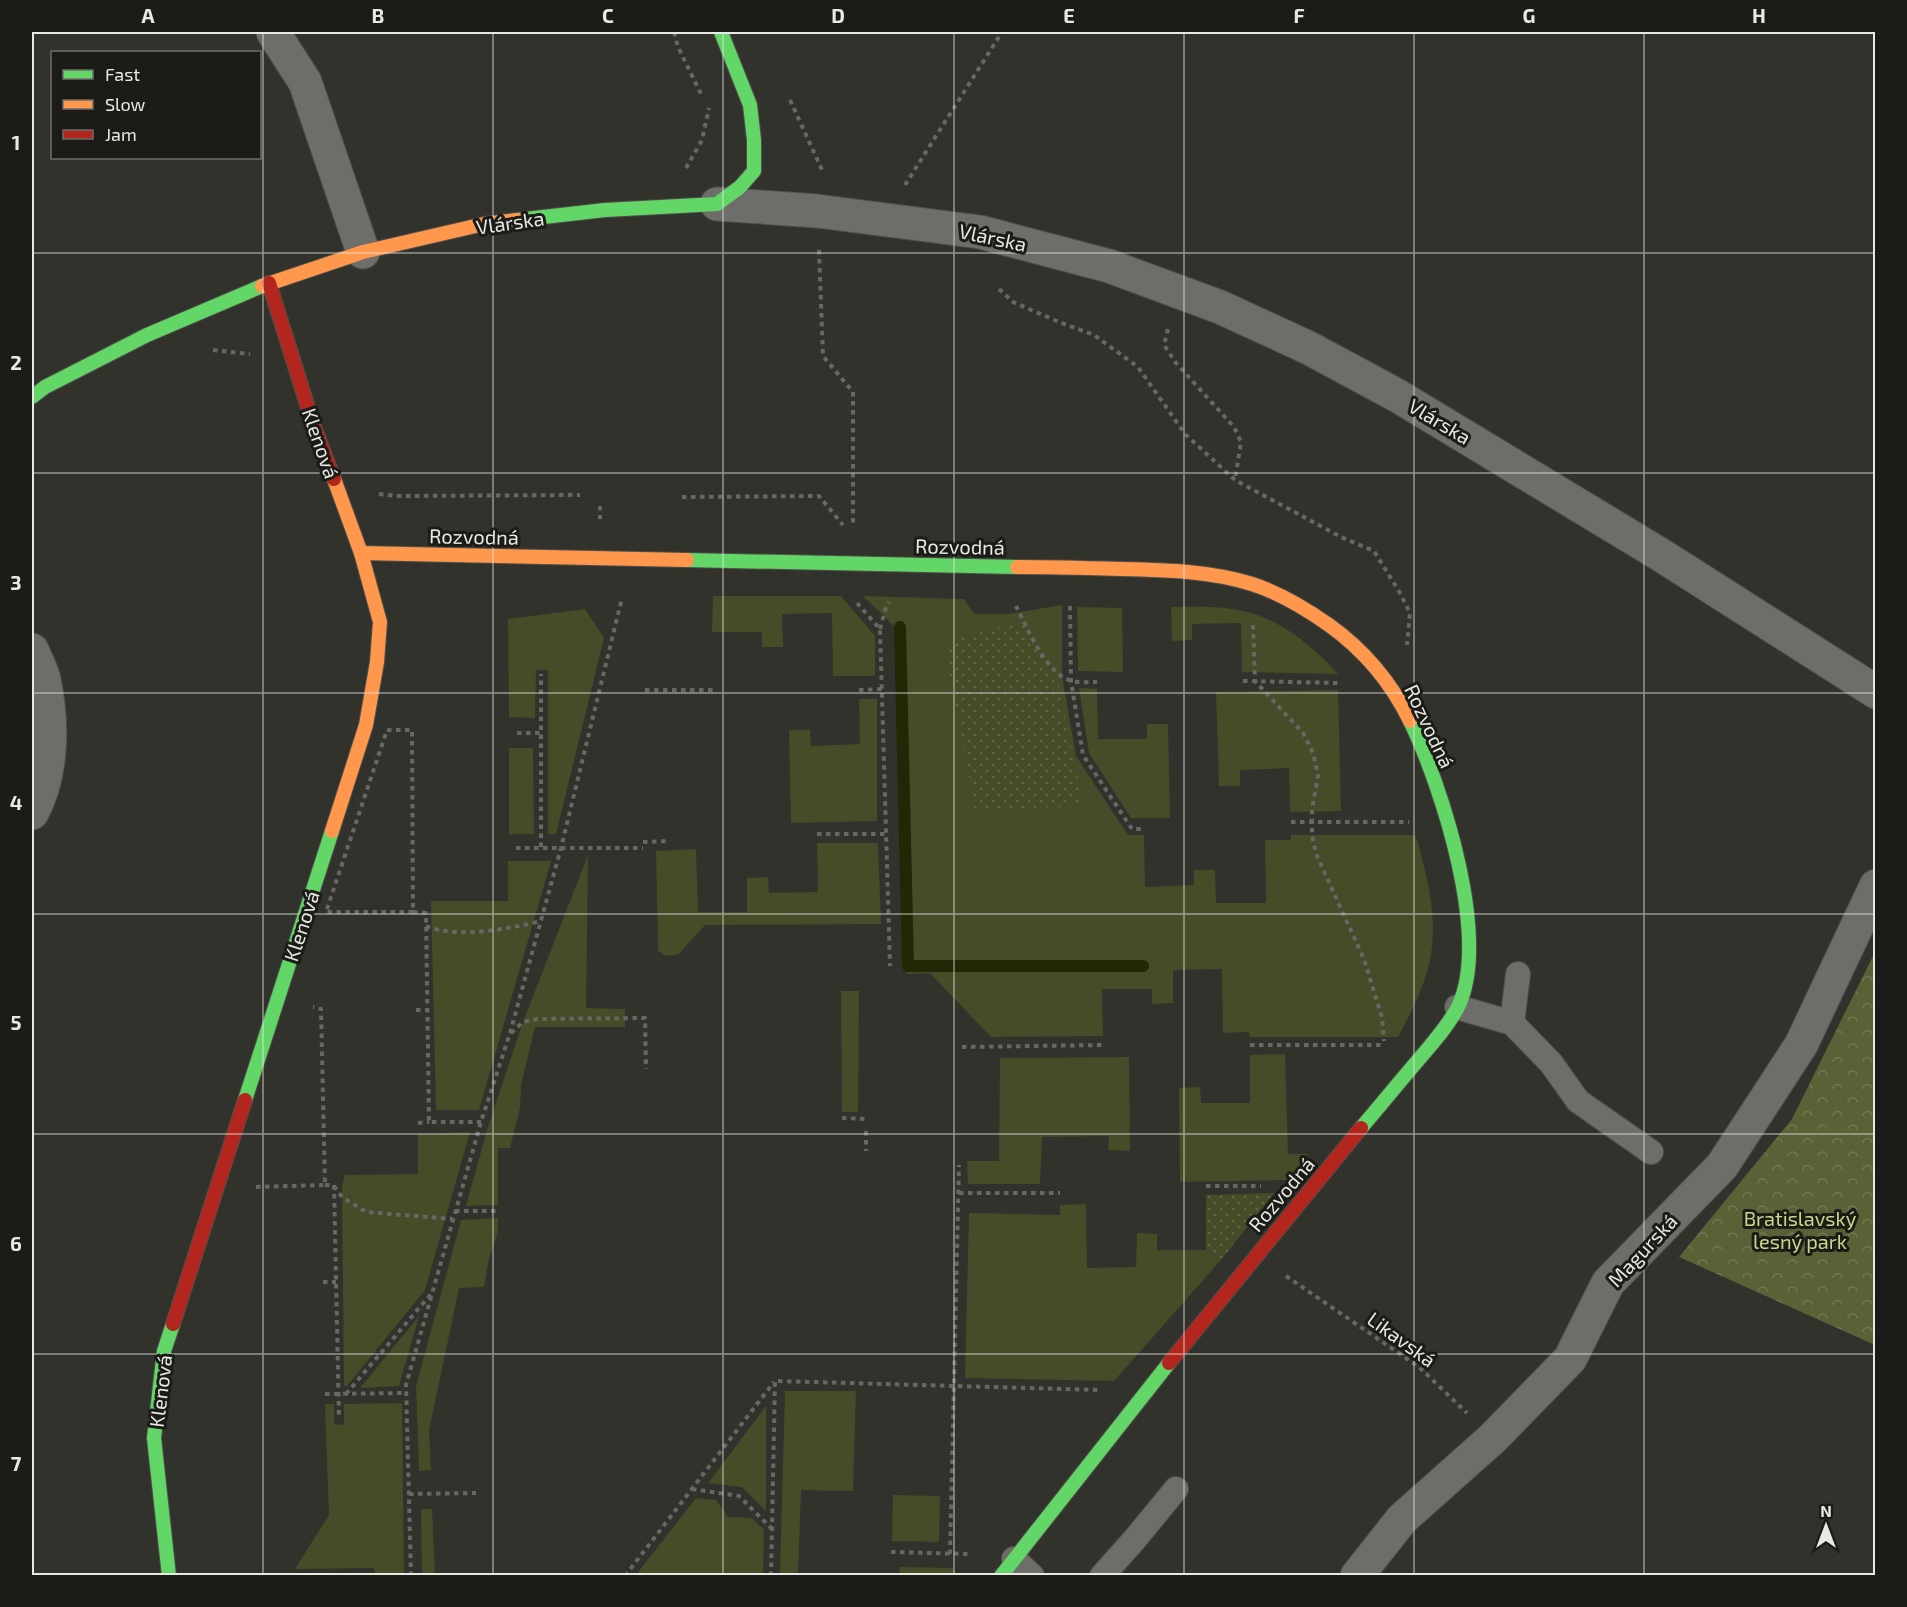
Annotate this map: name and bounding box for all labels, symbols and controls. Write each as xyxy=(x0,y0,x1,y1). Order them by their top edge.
text: A xyxy=(141,3,155,27)
text: B xyxy=(372,3,384,27)
text: C xyxy=(602,3,614,27)
text: D xyxy=(831,3,845,27)
text: E xyxy=(1063,3,1075,27)
text: F xyxy=(1293,3,1305,27)
text: G xyxy=(1523,3,1535,27)
text: H xyxy=(1752,3,1766,27)
legend xyxy=(51,51,261,159)
text: Fast xyxy=(105,63,140,85)
text: Slow xyxy=(105,93,146,115)
text: Jam xyxy=(105,123,137,145)
text: 1 xyxy=(12,130,20,154)
street label: Vlárska xyxy=(474,205,546,239)
street label: Vlárska xyxy=(957,218,1029,256)
text: 2 xyxy=(10,350,22,374)
street label: Vlárska xyxy=(1404,393,1476,449)
street label: Klenová xyxy=(298,405,344,481)
street label: Rozvodná xyxy=(429,523,519,549)
street label: Rozvodná xyxy=(915,533,1005,559)
text: 3 xyxy=(10,570,22,594)
street label: Rozvodná xyxy=(1400,680,1460,772)
text: 4 xyxy=(10,790,23,814)
street label: Klenová xyxy=(278,888,324,964)
text: 5 xyxy=(10,1010,22,1034)
street label: Rozvodná xyxy=(1243,1152,1319,1236)
park label: Bratislavský lesný park xyxy=(1744,1206,1857,1253)
street label: Magurská xyxy=(1602,1209,1682,1291)
text: 6 xyxy=(10,1231,22,1255)
street label: Likavská xyxy=(1363,1306,1441,1372)
street label: Klenová xyxy=(144,1353,176,1429)
text: 7 xyxy=(11,1451,22,1475)
north arrow xyxy=(1796,1496,1856,1556)
text: N xyxy=(1820,1501,1832,1520)

